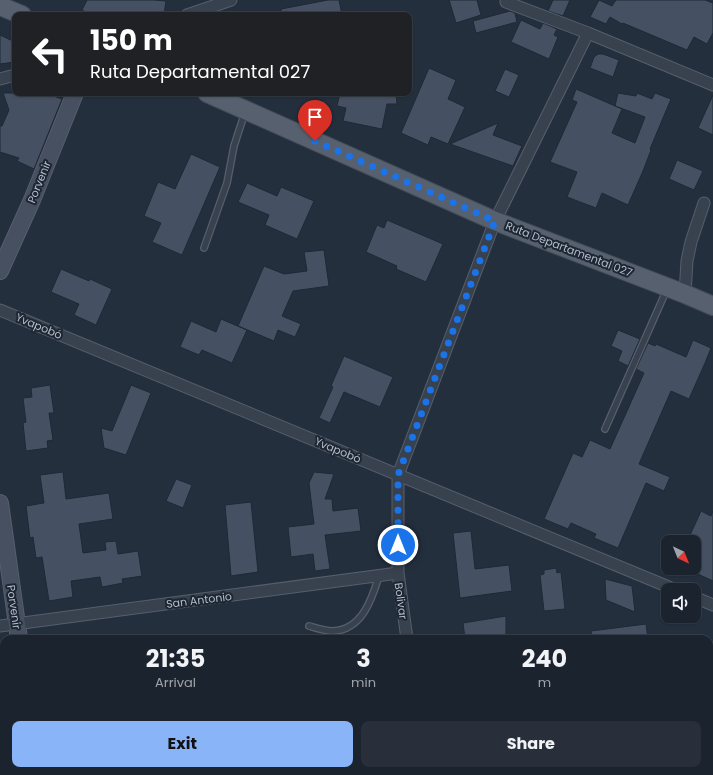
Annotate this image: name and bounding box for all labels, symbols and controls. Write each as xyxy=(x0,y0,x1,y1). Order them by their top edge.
text: 150 m xyxy=(90,21,173,60)
icon: left xyxy=(24,28,76,80)
text: Ruta Departamental 027 xyxy=(90,59,310,84)
pin xyxy=(298,100,332,141)
icon: arrive xyxy=(304,106,326,128)
street label: Porvenir xyxy=(23,158,55,206)
street label: Ruta Departamental 027 xyxy=(503,217,635,281)
street label: Yvapobó xyxy=(13,309,65,343)
street label: Yvapobó xyxy=(312,433,364,467)
position arrow xyxy=(377,524,419,566)
north arrow xyxy=(661,535,701,575)
map controls xyxy=(661,535,701,623)
street label: Bolivar xyxy=(391,582,411,620)
button: sound xyxy=(661,583,701,623)
street label: Porvenir xyxy=(3,584,25,630)
street label: San Antonio xyxy=(165,588,233,612)
text: 21:35 xyxy=(146,642,205,675)
text: 3 xyxy=(356,642,371,675)
text: 240 xyxy=(522,642,567,675)
text: Arrival xyxy=(155,673,196,692)
text: min xyxy=(351,673,376,692)
text: m xyxy=(538,673,551,692)
button: Exit xyxy=(12,721,353,767)
button: Share xyxy=(361,721,701,767)

